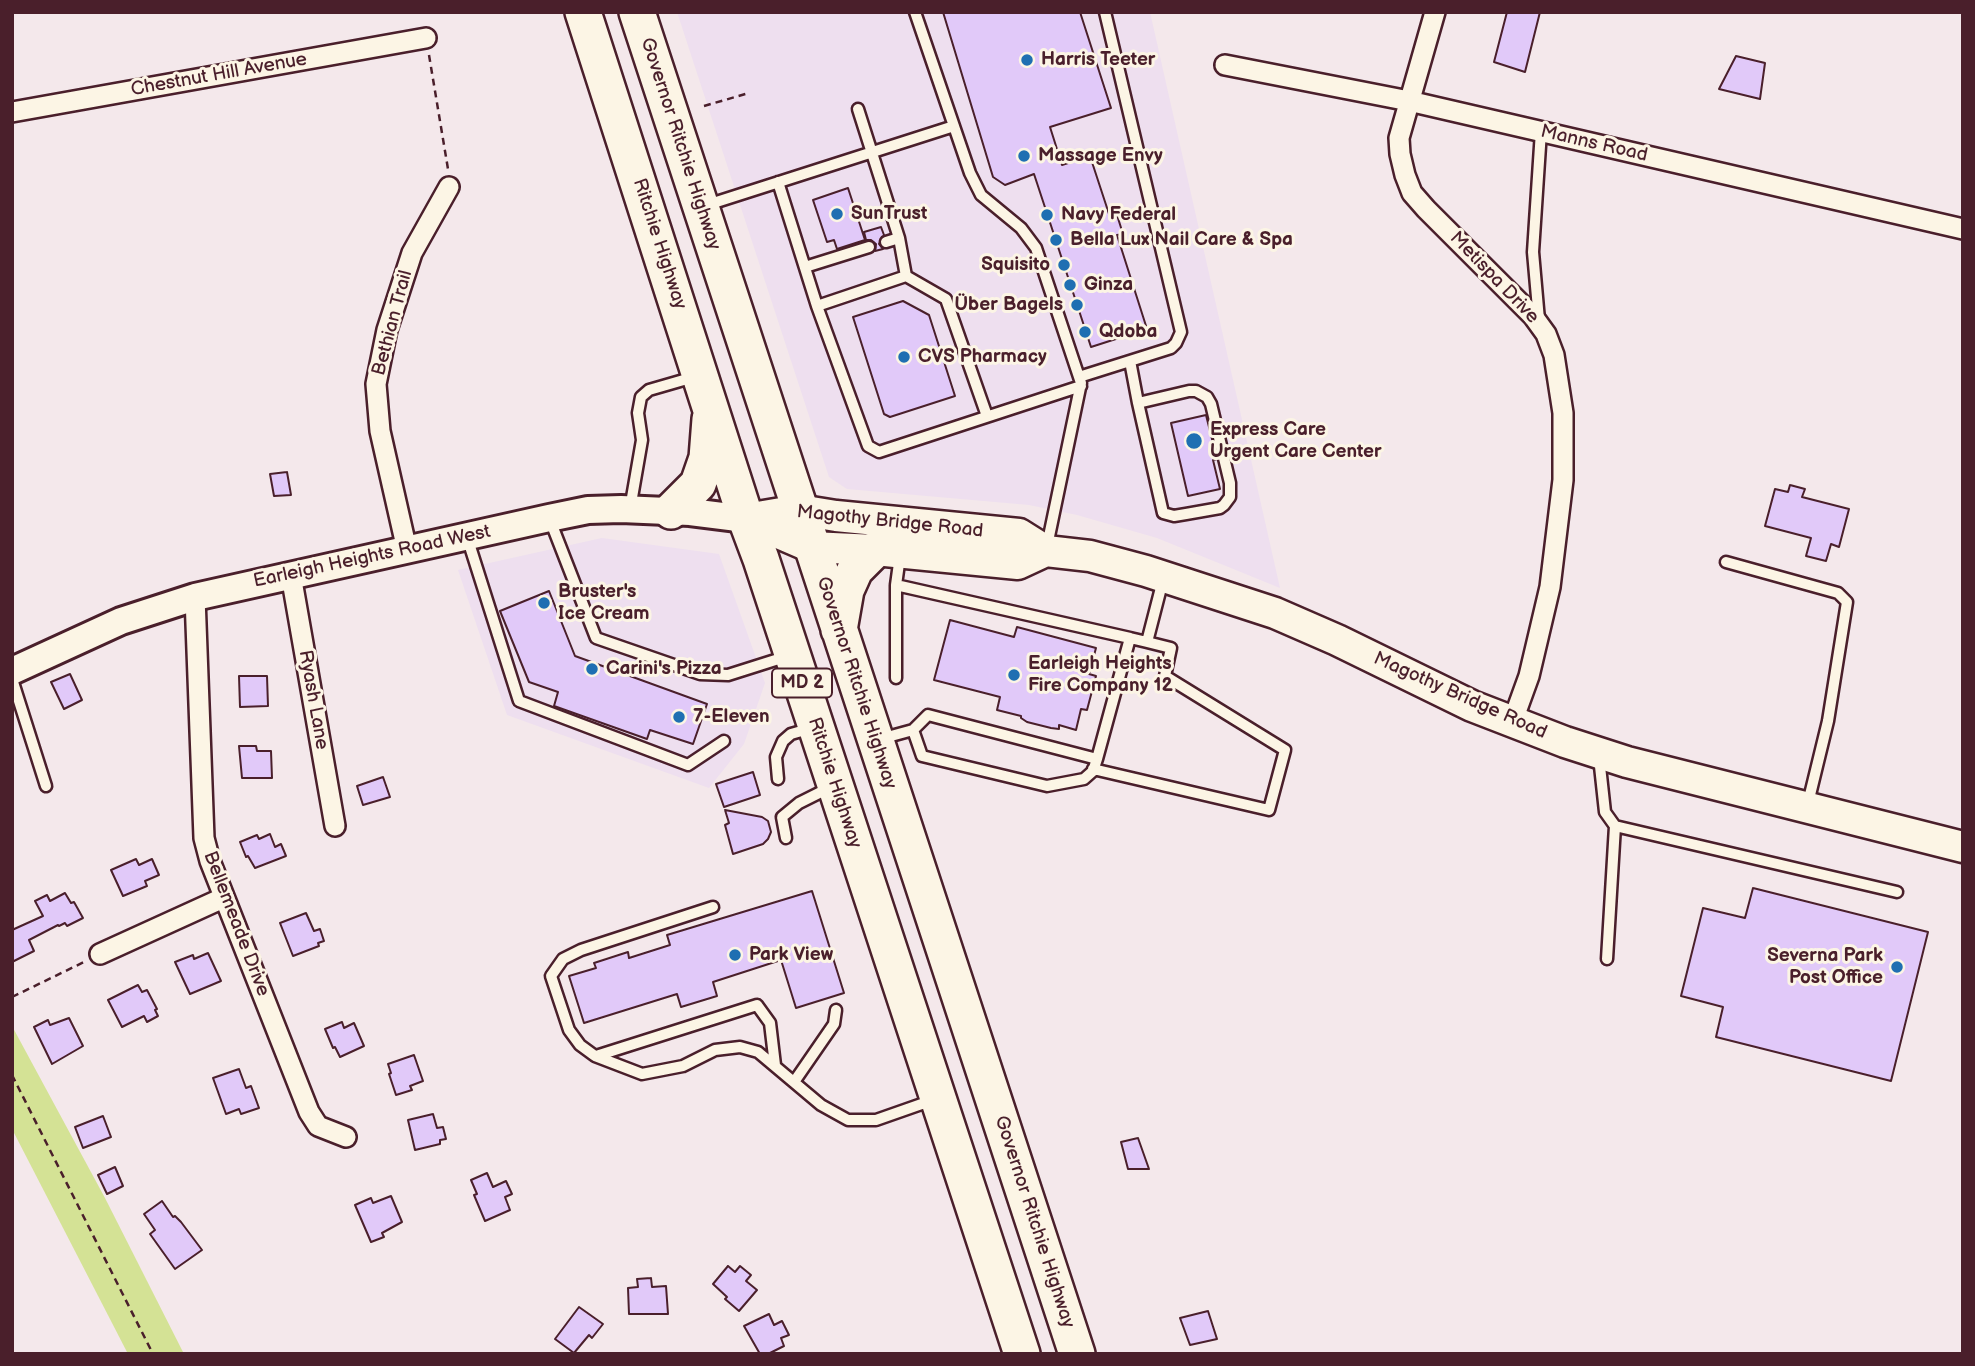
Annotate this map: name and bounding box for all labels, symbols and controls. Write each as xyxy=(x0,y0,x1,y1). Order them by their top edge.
street label: Governor Ritchie Highway xyxy=(635,35,725,253)
street label: Chestnut Hill Avenue xyxy=(129,48,309,102)
place label: Harris Teeter xyxy=(1041,49,1155,71)
marker: Harris Teeter xyxy=(1019,52,1035,68)
street label: Manns Road xyxy=(1538,121,1650,167)
place label: Massage Envy xyxy=(1038,145,1163,167)
marker: Massage Envy xyxy=(1016,148,1032,164)
street label: Ritchie Highway xyxy=(627,176,691,312)
place label: SunTrust xyxy=(851,203,927,225)
place label: Navy Federal xyxy=(1061,204,1176,226)
marker: SunTrust xyxy=(829,206,845,222)
marker: Navy Federal xyxy=(1039,207,1055,223)
street label: Metispa Drive xyxy=(1444,227,1544,329)
place label: Bella Lux Nail Care & Spa xyxy=(1070,229,1293,251)
marker: Bella Lux Nail Care & Spa xyxy=(1048,232,1064,248)
place label: Squisito xyxy=(981,254,1050,276)
marker: Squisito xyxy=(1056,257,1072,273)
street label: Bethian Trail xyxy=(368,268,418,378)
place label: Ginza xyxy=(1084,274,1133,296)
marker: Ginza xyxy=(1062,277,1078,293)
place label: Über Bagels xyxy=(955,294,1063,316)
marker: Über Bagels xyxy=(1069,297,1085,313)
place label: Qdoba xyxy=(1099,321,1157,343)
marker: Qdoba xyxy=(1077,324,1093,340)
place label: CVS Pharmacy xyxy=(918,346,1047,368)
marker: CVS Pharmacy xyxy=(896,349,912,365)
place label: Express Care Urgent Care Center xyxy=(1210,419,1382,463)
marker: Express Care Urgent Care Center xyxy=(1184,431,1204,451)
street label: Magothy Bridge Road xyxy=(796,501,984,543)
street label: Earleigh Heights Road West xyxy=(251,521,493,593)
street label: Governor Ritchie Highway xyxy=(811,574,901,792)
place label: Bruster's Ice Cream xyxy=(558,581,650,625)
marker: Bruster's Ice Cream xyxy=(536,595,552,611)
street label: Magothy Bridge Road xyxy=(1370,647,1550,745)
street label: Ryash Lane xyxy=(293,648,333,752)
place label: Earleigh Heights Fire Company 12 xyxy=(1028,653,1173,697)
place label: Carini's Pizza xyxy=(606,658,722,680)
marker: Carini's Pizza xyxy=(584,661,600,677)
marker: Earleigh Heights Fire Company 12 xyxy=(1006,667,1022,683)
road number: MD 2 xyxy=(772,668,832,698)
place label: 7-Eleven xyxy=(693,706,769,728)
marker: 7-Eleven xyxy=(671,709,687,725)
street label: Ritchie Highway xyxy=(802,715,866,851)
street label: Bellemeade Drive xyxy=(198,848,274,1000)
place label: Park View xyxy=(749,944,833,966)
place label: Severna Park Post Office xyxy=(1767,945,1883,989)
marker: Park View xyxy=(727,947,743,963)
marker: Severna Park Post Office xyxy=(1889,959,1905,975)
street label: Governor Ritchie Highway xyxy=(989,1113,1079,1331)

